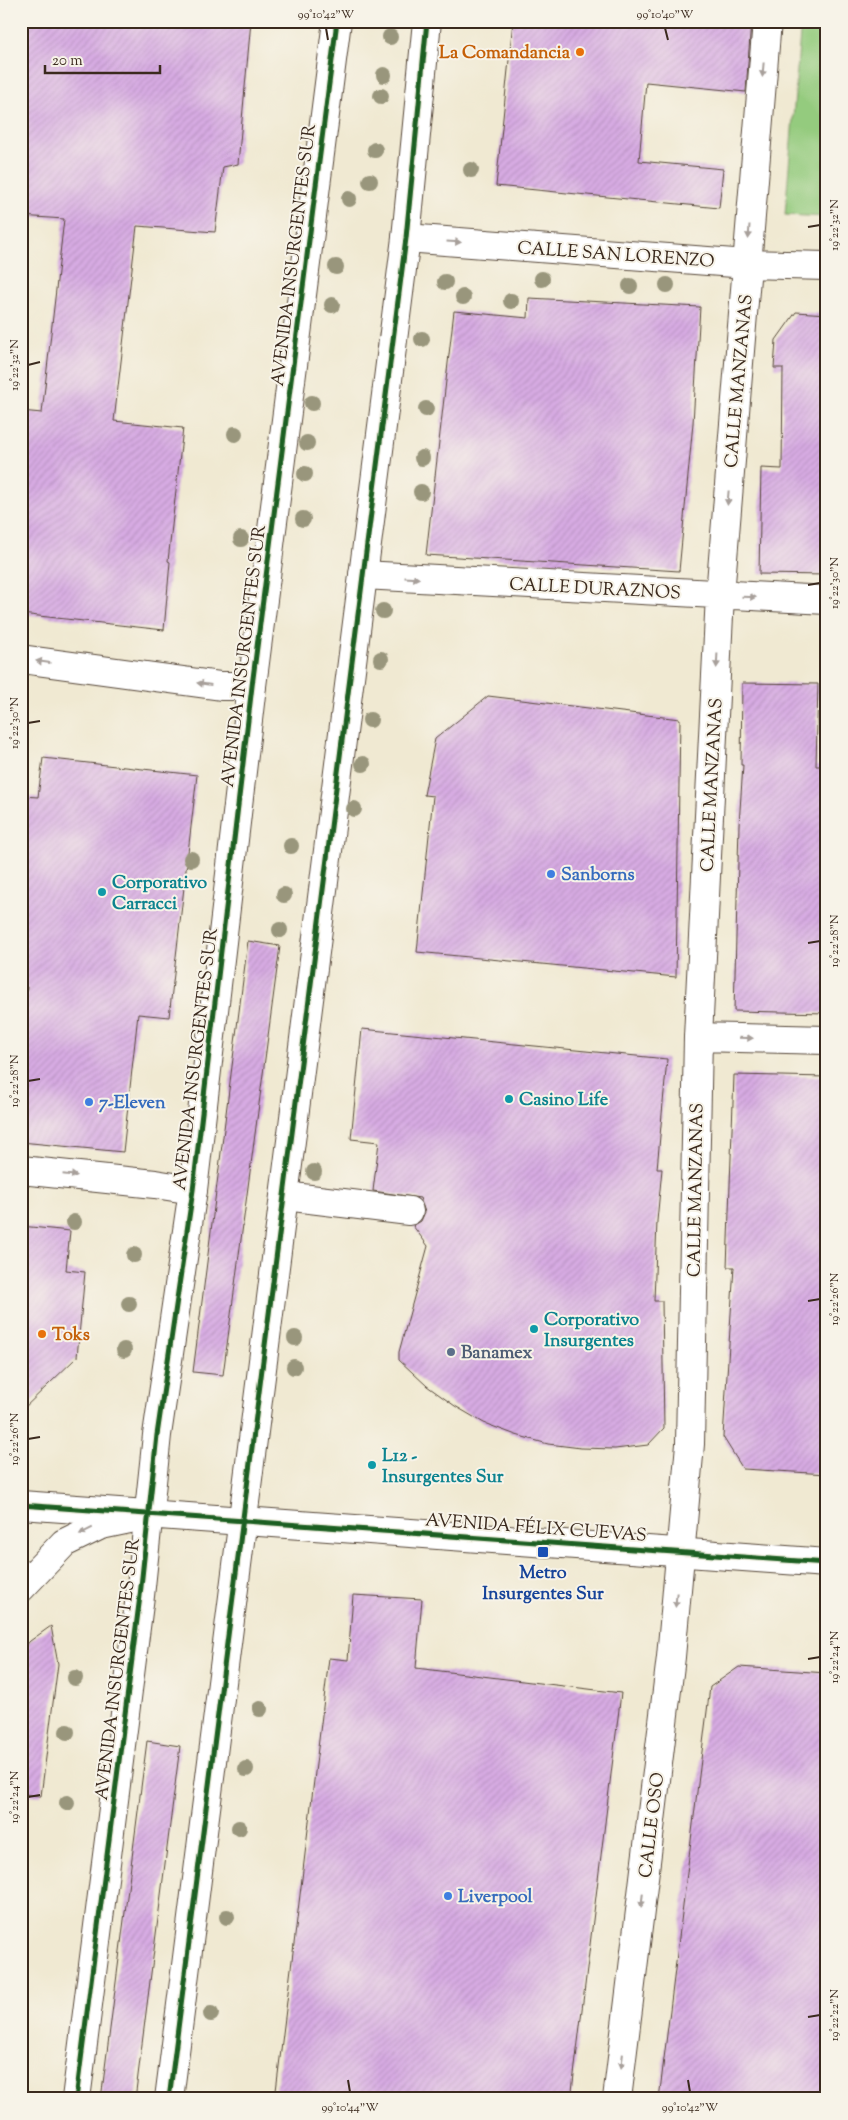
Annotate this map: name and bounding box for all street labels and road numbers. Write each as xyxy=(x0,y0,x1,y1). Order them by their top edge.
street label: AVENIDA INSURGENTES SUR xyxy=(266,123,324,388)
street label: CALLE SAN LORENZO xyxy=(516,236,715,276)
street label: CALLE MANZANAS xyxy=(719,293,761,469)
street label: AVENIDA INSURGENTES SUR xyxy=(216,524,274,789)
street label: CALLE DURAZNOS xyxy=(508,573,681,607)
street label: CALLE MANZANAS xyxy=(695,697,731,873)
street label: AVENIDA INSURGENTES SUR xyxy=(168,927,226,1192)
street label: CALLE MANZANAS xyxy=(682,1103,712,1277)
street label: AVENIDA FÉLIX CUEVAS xyxy=(424,1508,647,1550)
street label: AVENIDA INSURGENTES SUR xyxy=(90,1537,148,1802)
street label: CALLE OSO xyxy=(634,1771,672,1880)

